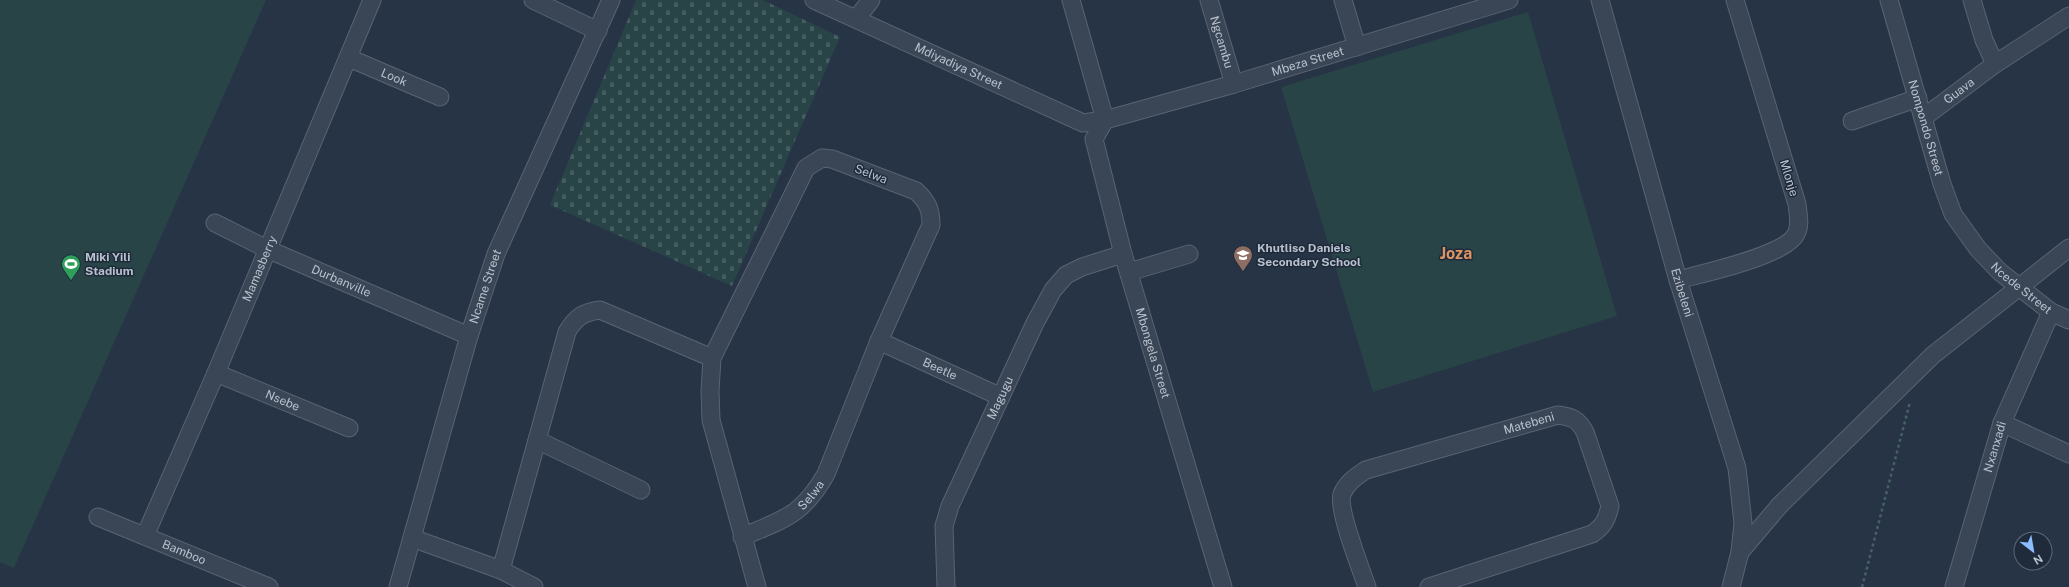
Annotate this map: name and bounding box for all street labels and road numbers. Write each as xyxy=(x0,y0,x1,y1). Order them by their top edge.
street label: Ngcambu xyxy=(1207,14,1236,70)
street label: Mdiyadiya Street xyxy=(913,40,1005,92)
street label: Mbeza Street xyxy=(1270,44,1346,79)
street label: Look xyxy=(379,66,409,89)
street label: Guava xyxy=(1941,75,1977,107)
street label: Nompondo Street xyxy=(1905,78,1946,178)
street label: Mlonje xyxy=(1777,158,1801,198)
street label: Selwa xyxy=(853,161,889,187)
street label: Mamasberry xyxy=(240,233,280,304)
street label: Ncame Street xyxy=(467,247,504,325)
street label: Ncede Street xyxy=(1988,260,2055,317)
street label: Durbanville xyxy=(309,262,373,300)
street label: Ezibeleni xyxy=(1668,267,1696,319)
street label: Mbongela Street xyxy=(1133,306,1173,400)
street label: Beetle xyxy=(920,355,959,383)
street label: Magugu xyxy=(984,374,1016,422)
street label: Nsebe xyxy=(263,387,302,414)
street label: Matebeni xyxy=(1502,409,1556,437)
street label: Nxanxadi xyxy=(1981,420,2009,474)
street label: Selwa xyxy=(795,478,827,513)
street label: Bamboo xyxy=(160,537,208,567)

